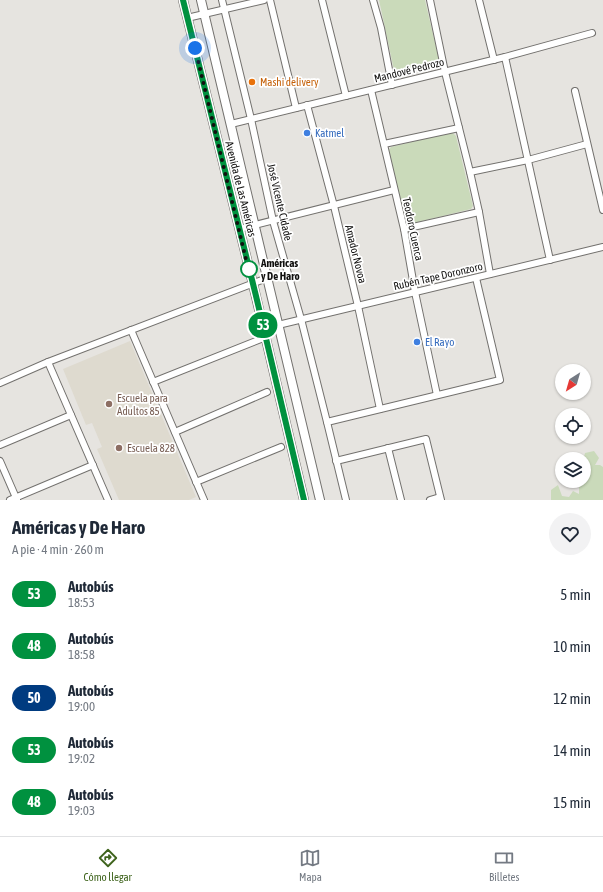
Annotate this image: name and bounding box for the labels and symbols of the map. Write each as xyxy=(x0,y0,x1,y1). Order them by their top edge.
your location xyxy=(185,38,205,58)
street label: Mandové Pedrozo xyxy=(373,55,445,85)
place label: Mashi delivery xyxy=(260,76,319,88)
marker: Mashi delivery xyxy=(247,77,257,87)
place label: Katmel xyxy=(315,127,344,139)
marker: Katmel xyxy=(302,128,312,138)
street label: Avenida de Las Américas xyxy=(223,140,259,238)
street label: José Vicente Cidade xyxy=(265,162,295,242)
street label: Teodoro Cuenca xyxy=(400,196,426,262)
street label: Amador Novoa xyxy=(343,224,369,284)
place label: Américas y De Haro xyxy=(260,257,300,282)
marker: Américas y De Haro xyxy=(240,260,258,278)
street label: Rubén Tape Doronzoro xyxy=(392,260,484,292)
line badge: 53 xyxy=(245,312,281,338)
place label: El Rayo xyxy=(425,336,454,348)
marker: El Rayo xyxy=(412,337,422,347)
north arrow xyxy=(555,364,591,400)
place label: Escuela para Adultos 85 xyxy=(117,392,168,417)
marker: Escuela para Adultos 85 xyxy=(104,399,114,409)
place label: Escuela 828 xyxy=(127,442,175,454)
marker: Escuela 828 xyxy=(114,443,124,453)

